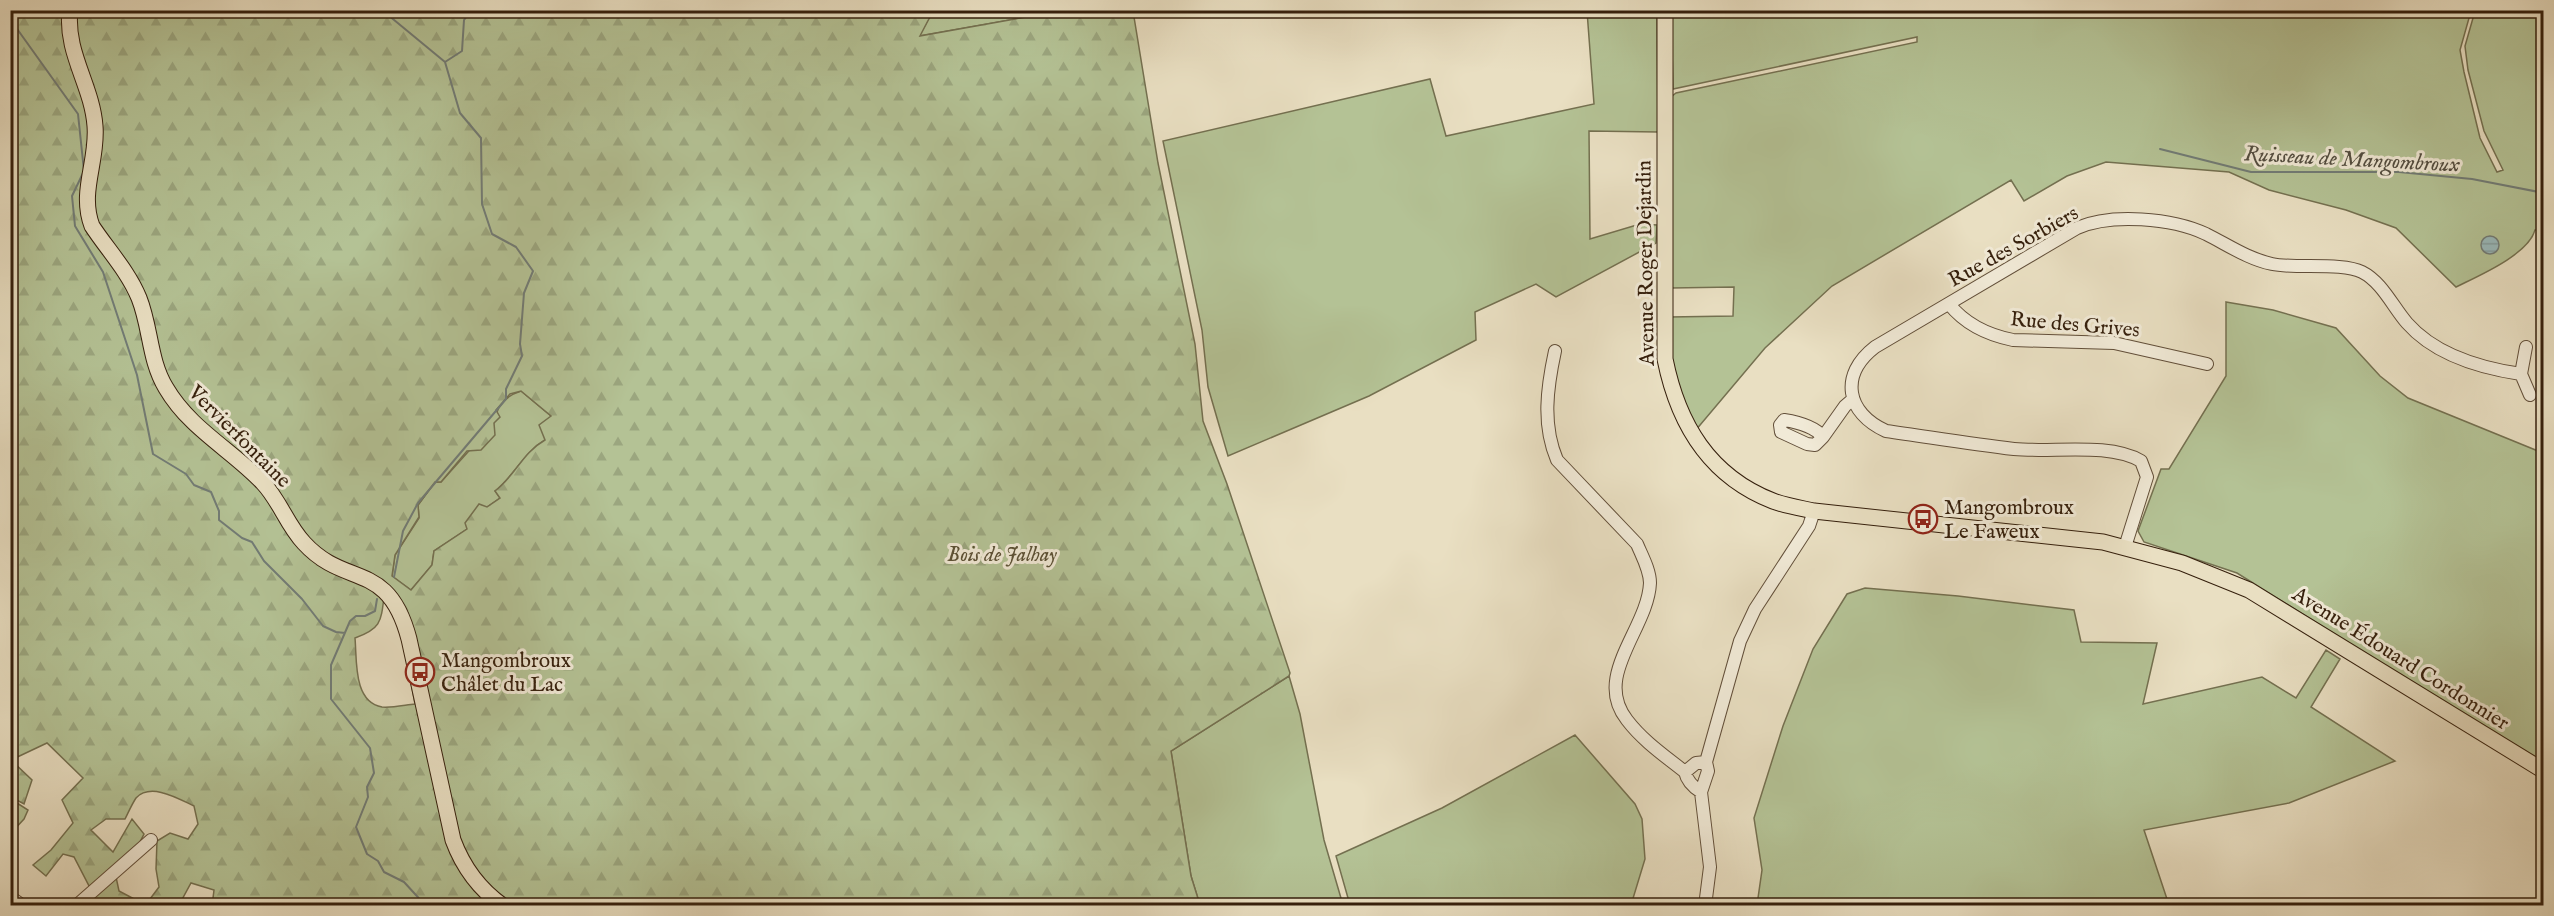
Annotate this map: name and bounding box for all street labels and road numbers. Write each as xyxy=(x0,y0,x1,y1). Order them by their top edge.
street label: Avenue Roger Dejardin xyxy=(1631,160,1662,367)
street label: Rue des Sorbiers xyxy=(1944,200,2084,294)
street label: Rue des Grives xyxy=(2009,306,2141,345)
street label: Vervierfontaine xyxy=(181,379,296,495)
street label: Avenue Édouard Cordonnier xyxy=(2286,580,2515,737)

